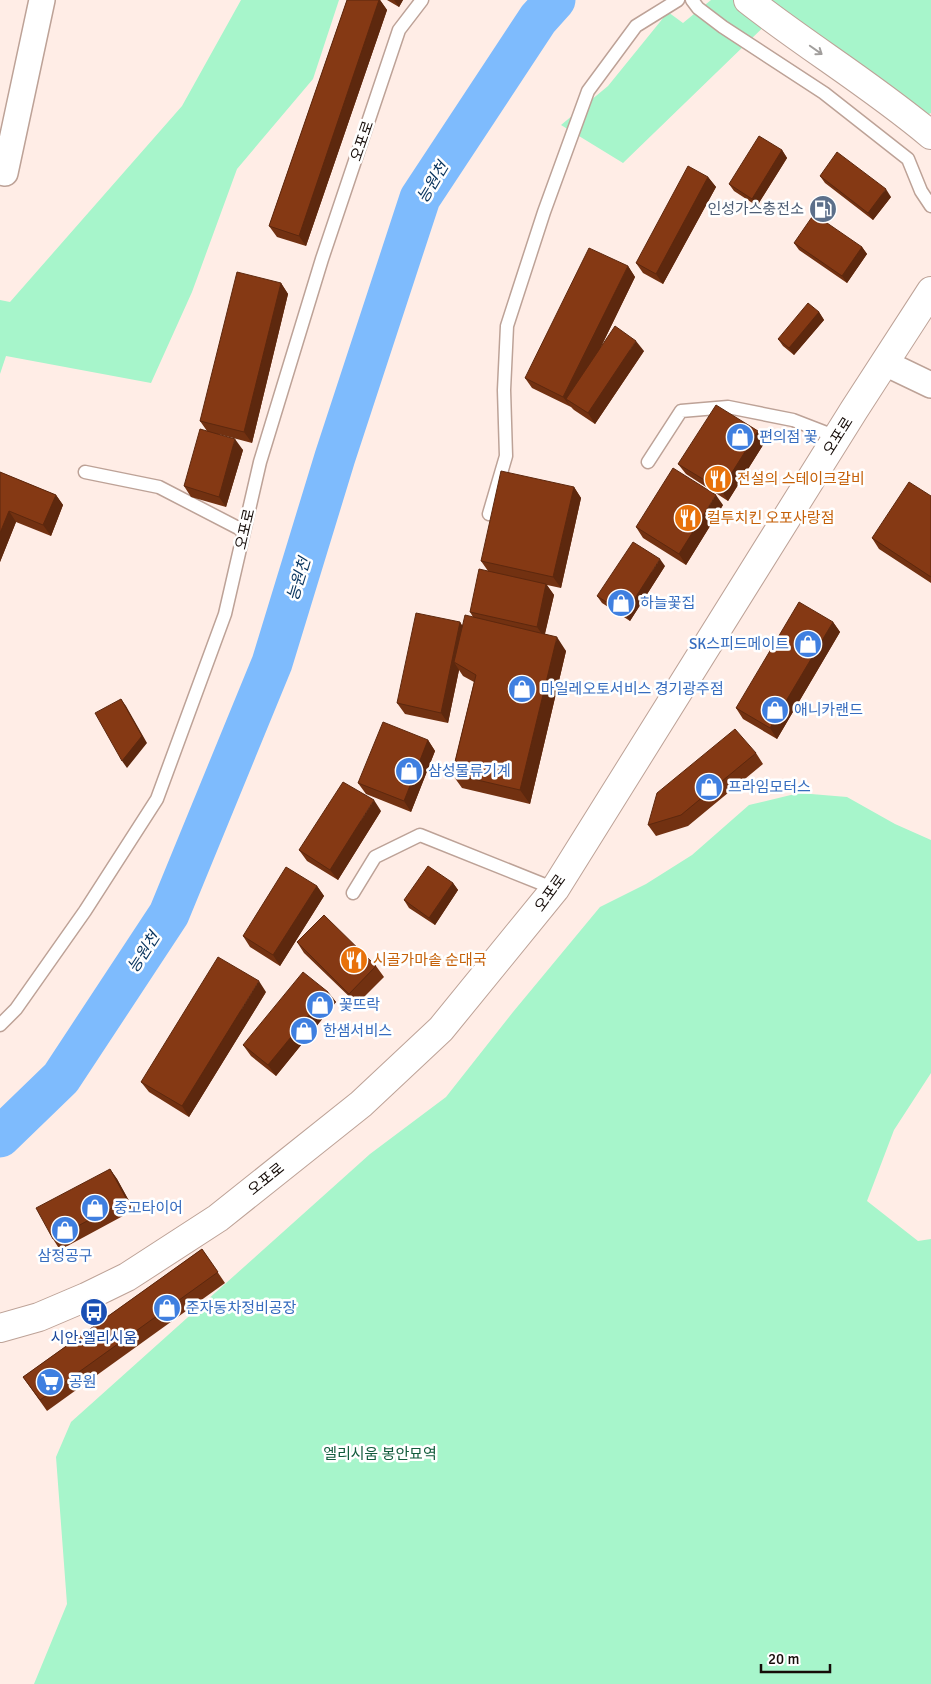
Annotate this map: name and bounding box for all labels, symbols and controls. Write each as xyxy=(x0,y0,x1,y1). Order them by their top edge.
one-way arrow xyxy=(808,45,822,55)
street label: 오포로 xyxy=(347,118,377,164)
water label: 능원천 xyxy=(413,156,454,207)
fuel station icon: 인성가스충전소 xyxy=(808,194,838,224)
place label: 인성가스충전소 xyxy=(707,200,804,218)
street label: 오포로 xyxy=(819,414,857,458)
shop icon: 편의점 꽃 xyxy=(725,422,755,452)
place label: 편의점 꽃 xyxy=(759,428,818,446)
restaurant icon: 전설의 스테이크갈비 xyxy=(703,464,733,494)
place label: 전설의 스테이크갈비 xyxy=(737,470,865,488)
restaurant icon: 컬투치킨 오포사랑점 xyxy=(673,503,703,533)
street label: 오포로 xyxy=(232,507,258,551)
place label: 컬투치킨 오포사랑점 xyxy=(707,509,835,527)
water label: 능원천 xyxy=(283,553,316,603)
shop icon: 하늘꽃집 xyxy=(606,588,636,618)
place label: 하늘꽃집 xyxy=(640,594,695,612)
shop icon: SK스피드메이트 xyxy=(793,629,823,659)
place label: SK스피드메이트 xyxy=(689,635,789,653)
shop icon: 마일레오토서비스 경기광주점 xyxy=(507,674,537,704)
place label: 마일레오토서비스 경기광주점 xyxy=(541,680,724,698)
shop icon: 애니카랜드 xyxy=(760,695,790,725)
place label: 애니카랜드 xyxy=(794,701,863,719)
shop icon: 삼성물류기계 xyxy=(394,756,424,786)
place label: 삼성물류기계 xyxy=(428,762,511,780)
shop icon: 프라임모터스 xyxy=(694,772,724,802)
place label: 프라임모터스 xyxy=(728,778,811,796)
street label: 오포로 xyxy=(531,871,569,915)
water label: 능원천 xyxy=(123,927,165,977)
restaurant icon: 시골가마솥 순대국 xyxy=(339,945,369,975)
place label: 시골가마솥 순대국 xyxy=(373,951,487,969)
shop icon: 꽃뜨락 xyxy=(305,990,335,1020)
place label: 꽃뜨락 xyxy=(339,996,381,1014)
shop icon: 한샘서비스 xyxy=(289,1016,319,1046)
place label: 한샘서비스 xyxy=(323,1022,392,1040)
street label: 오포로 xyxy=(244,1159,288,1199)
shop icon: 중고타이어 xyxy=(80,1193,110,1223)
place label: 중고타이어 xyxy=(114,1199,183,1217)
shop icon: 삼정공구 xyxy=(50,1215,80,1245)
place label: 삼정공구 xyxy=(37,1247,93,1265)
shop icon: 준자동차정비공장 xyxy=(152,1293,182,1323)
bus stop icon: 시안.엘리시움 xyxy=(79,1297,109,1327)
place label: 준자동차정비공장 xyxy=(186,1299,297,1317)
place label: 시안.엘리시움 xyxy=(51,1329,137,1347)
supermarket icon: 공원 xyxy=(35,1367,65,1397)
place label: 공원 xyxy=(69,1373,97,1391)
park label: 엘리시움 봉안묘역 xyxy=(323,1445,437,1463)
scale bar xyxy=(761,1642,830,1674)
text: 20 m xyxy=(768,1650,799,1668)

